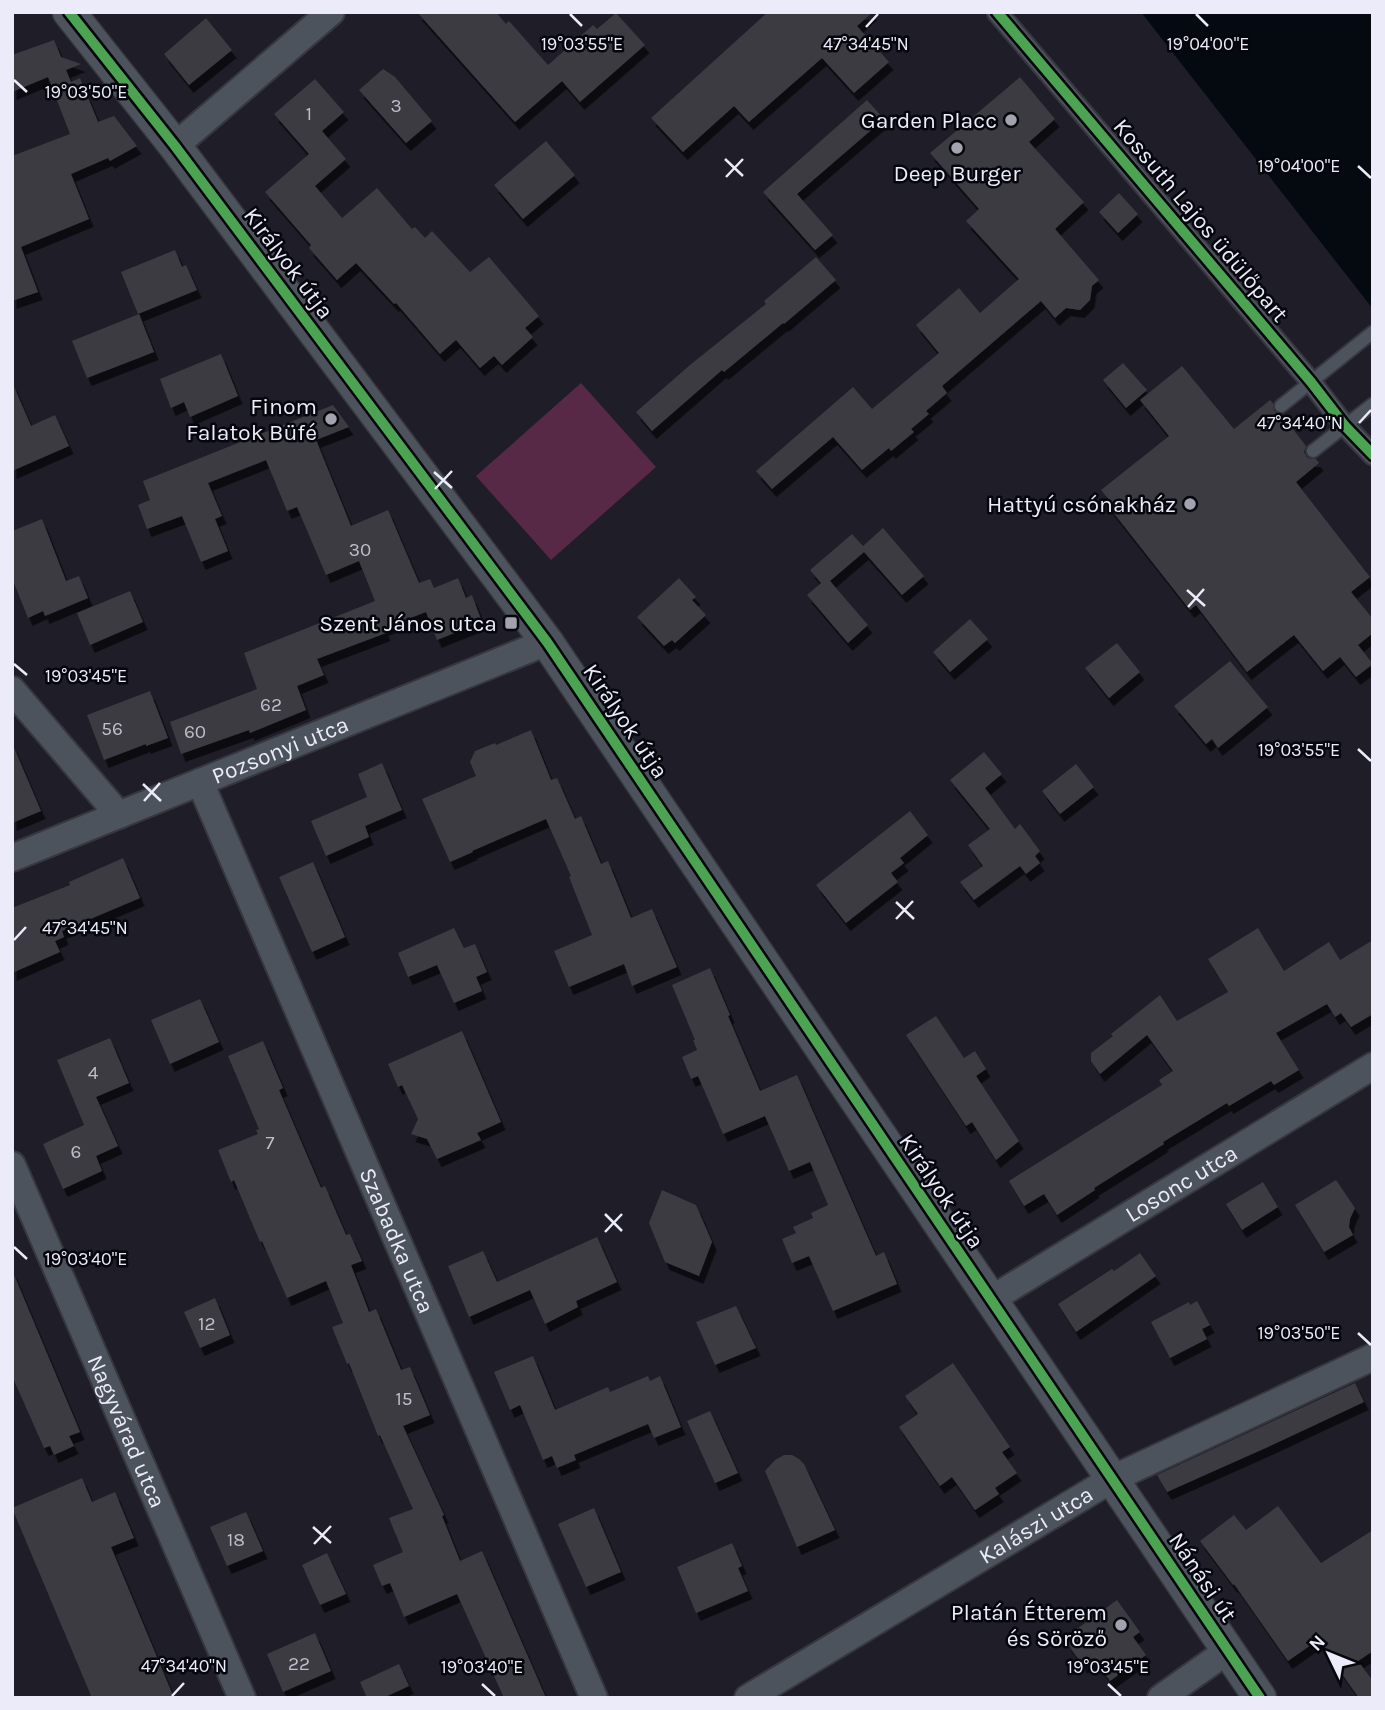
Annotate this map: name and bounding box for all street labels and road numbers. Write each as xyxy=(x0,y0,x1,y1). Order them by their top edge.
street label: Kossuth Lajos üdülőpart xyxy=(1108,113,1294,328)
street label: Királyok útja xyxy=(238,202,339,324)
street label: Királyok útja xyxy=(577,659,674,784)
street label: Pozsonyi utca xyxy=(208,711,352,790)
street label: Királyok útja xyxy=(893,1129,990,1254)
street label: Losonc utca xyxy=(1120,1139,1242,1228)
street label: Szabadka utca xyxy=(354,1164,440,1317)
street label: Nagyvárad utca xyxy=(82,1351,171,1512)
street label: Kalászi utca xyxy=(974,1481,1098,1570)
street label: Nánási út xyxy=(1163,1527,1242,1627)

